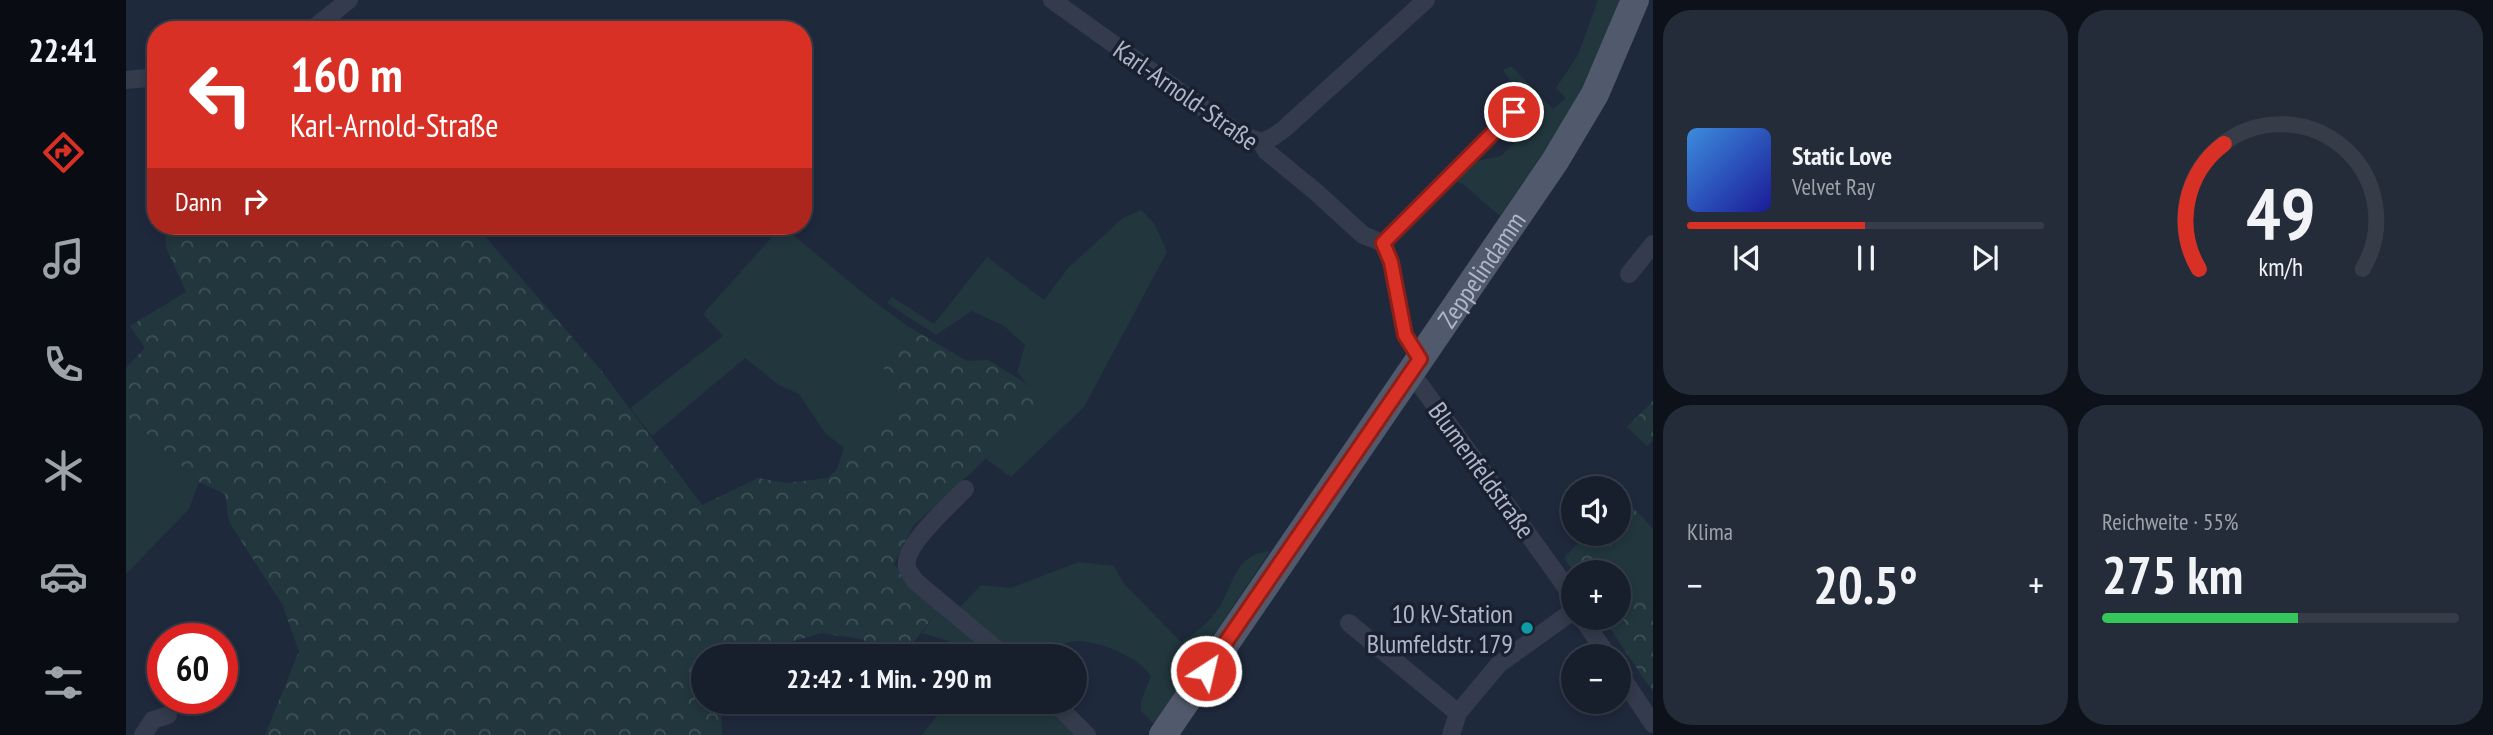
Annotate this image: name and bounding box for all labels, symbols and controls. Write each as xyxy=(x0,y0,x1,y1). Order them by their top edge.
text: 22:41 xyxy=(28,29,98,71)
street label: Karl-Arnold-Straße xyxy=(1107,33,1265,157)
text: 160 m xyxy=(290,42,403,106)
icon: left xyxy=(175,49,266,140)
pin xyxy=(1484,82,1544,142)
icon: arrive xyxy=(1495,93,1533,131)
text: Karl-Arnold-Straße xyxy=(290,104,499,146)
icon: directions xyxy=(39,128,88,177)
text: Static Love xyxy=(1792,139,1892,172)
text: 49 xyxy=(2246,165,2315,259)
text: Velvet Ray xyxy=(1792,172,1875,201)
icon: right xyxy=(236,182,274,220)
text: Dann xyxy=(175,185,222,218)
street label: Zeppelindamm xyxy=(1430,205,1532,334)
icon: music xyxy=(39,234,88,283)
icon: previous xyxy=(1728,239,1766,277)
icon: pause xyxy=(1847,239,1885,277)
icon: next xyxy=(1966,239,2004,277)
text: km/h xyxy=(2258,251,2303,283)
icon: phone xyxy=(39,340,88,389)
street label: Blumenfeldstraße xyxy=(1422,396,1542,544)
icon: climate xyxy=(39,446,88,495)
map controls xyxy=(1561,476,1631,714)
button: sound xyxy=(1561,476,1631,546)
text: Reichweite · 55% xyxy=(2102,507,2238,536)
text: Klima xyxy=(1687,517,1733,546)
text: 275 km xyxy=(2102,541,2243,608)
text: 20.5° xyxy=(1813,551,1918,618)
icon: car xyxy=(39,552,88,601)
button: + xyxy=(1561,560,1631,630)
text: − xyxy=(1687,560,1703,609)
text: + xyxy=(2028,560,2044,609)
place label: 10 kV-Station Blumfeldstr. 179 xyxy=(1367,597,1513,660)
marker: 10 kV-Station Blumfeldstr. 179 xyxy=(1519,620,1535,636)
speed limit sign: 60 xyxy=(147,623,238,714)
position arrow xyxy=(1169,634,1243,708)
button: − xyxy=(1561,644,1631,714)
icon: filters xyxy=(39,658,88,707)
text: 22:42 · 1 Min. · 290 m xyxy=(787,662,991,695)

